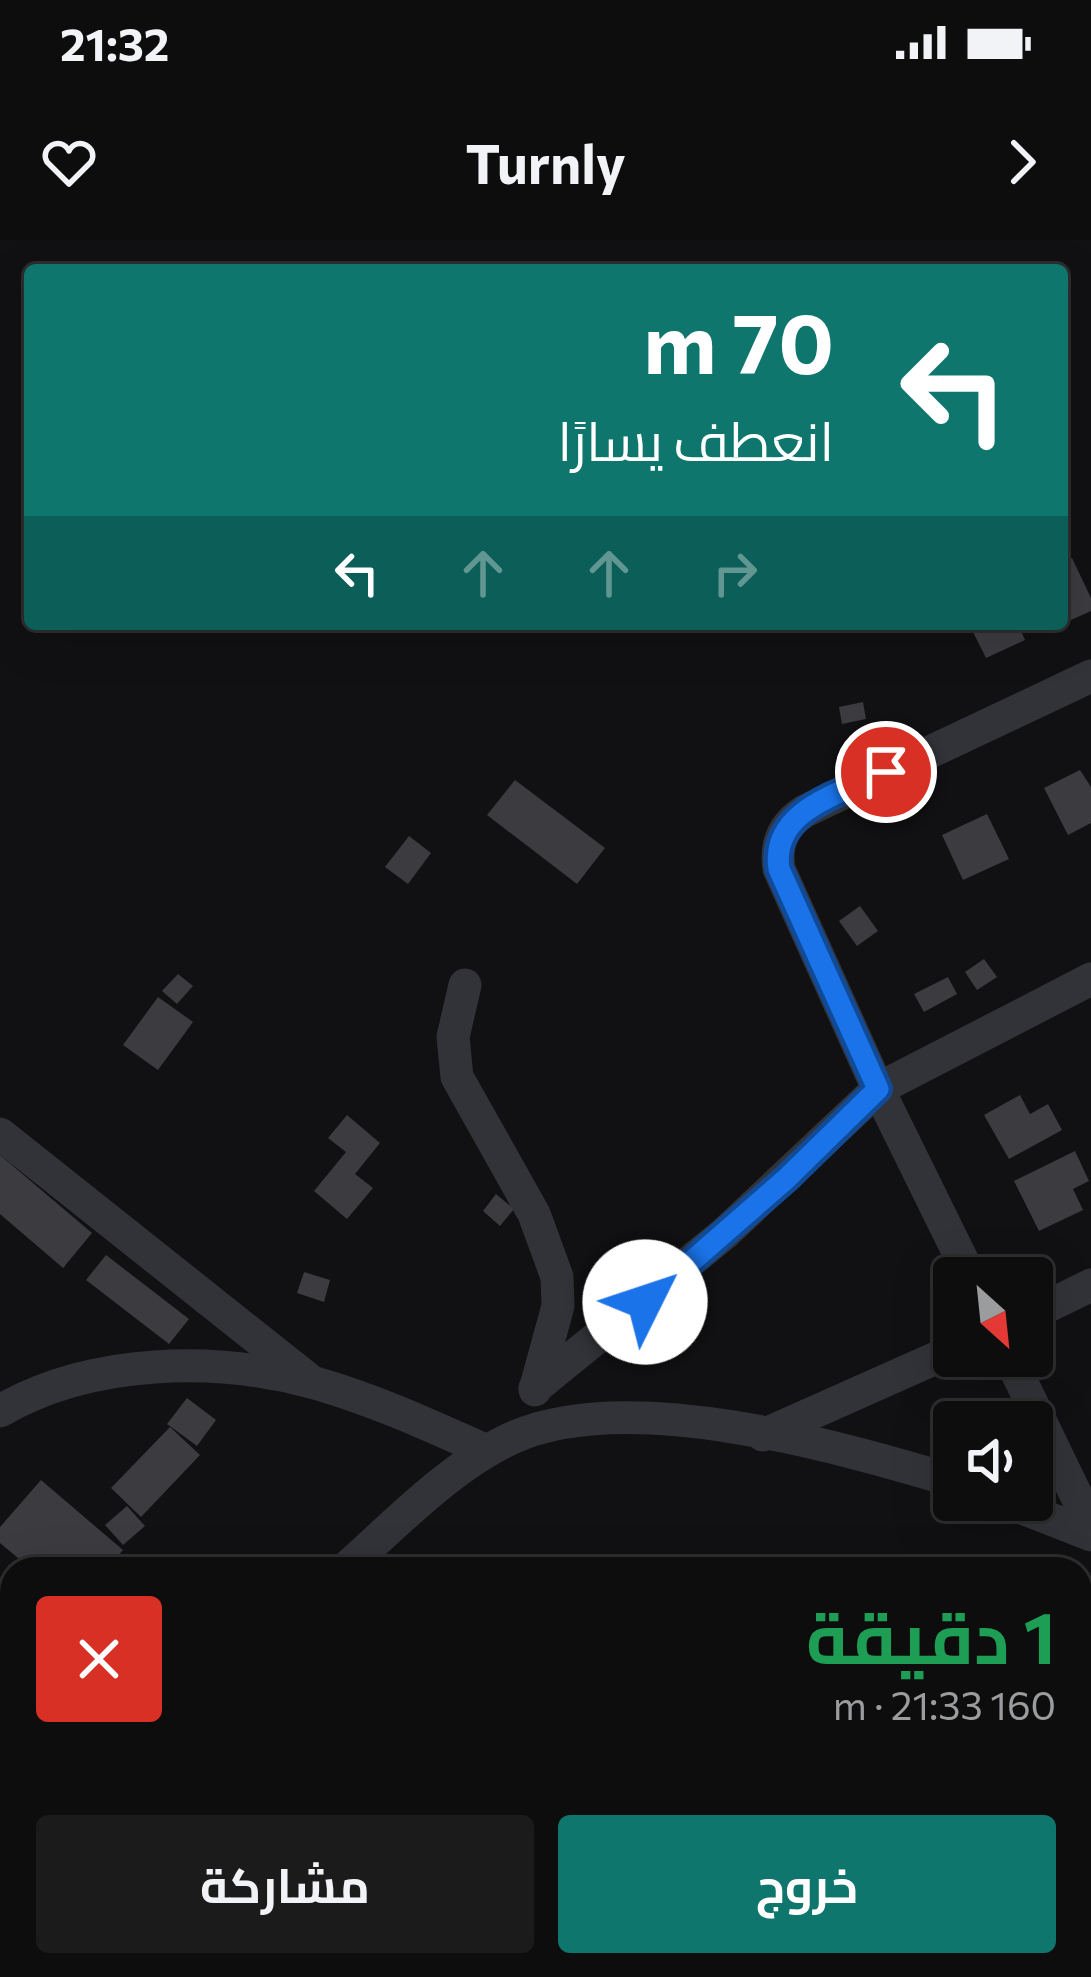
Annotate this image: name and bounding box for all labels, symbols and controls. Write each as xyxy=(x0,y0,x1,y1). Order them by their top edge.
text: 21:32 xyxy=(60,15,169,70)
icon: heart xyxy=(36,129,102,195)
text: Turnly xyxy=(465,129,626,195)
icon: forward xyxy=(989,129,1055,195)
text: 70 m xyxy=(643,289,834,391)
icon: left xyxy=(876,312,1032,468)
text: انعطف يسارًا xyxy=(557,406,834,472)
icon: left xyxy=(324,540,390,606)
icon: ahead xyxy=(450,540,516,606)
icon: ahead xyxy=(576,540,642,606)
icon: right xyxy=(702,540,768,606)
pin xyxy=(835,721,937,823)
icon: arrive xyxy=(853,739,919,805)
position arrow xyxy=(582,1239,708,1365)
north arrow xyxy=(933,1257,1053,1377)
map controls xyxy=(933,1257,1053,1521)
button: sound xyxy=(933,1401,1053,1521)
text: 1 دقيقة xyxy=(806,1591,1056,1679)
button: close xyxy=(36,1596,162,1722)
text: 160 m · 21:33 xyxy=(833,1680,1056,1728)
button: مشاركة xyxy=(36,1815,534,1953)
button: خروج xyxy=(558,1815,1056,1953)

